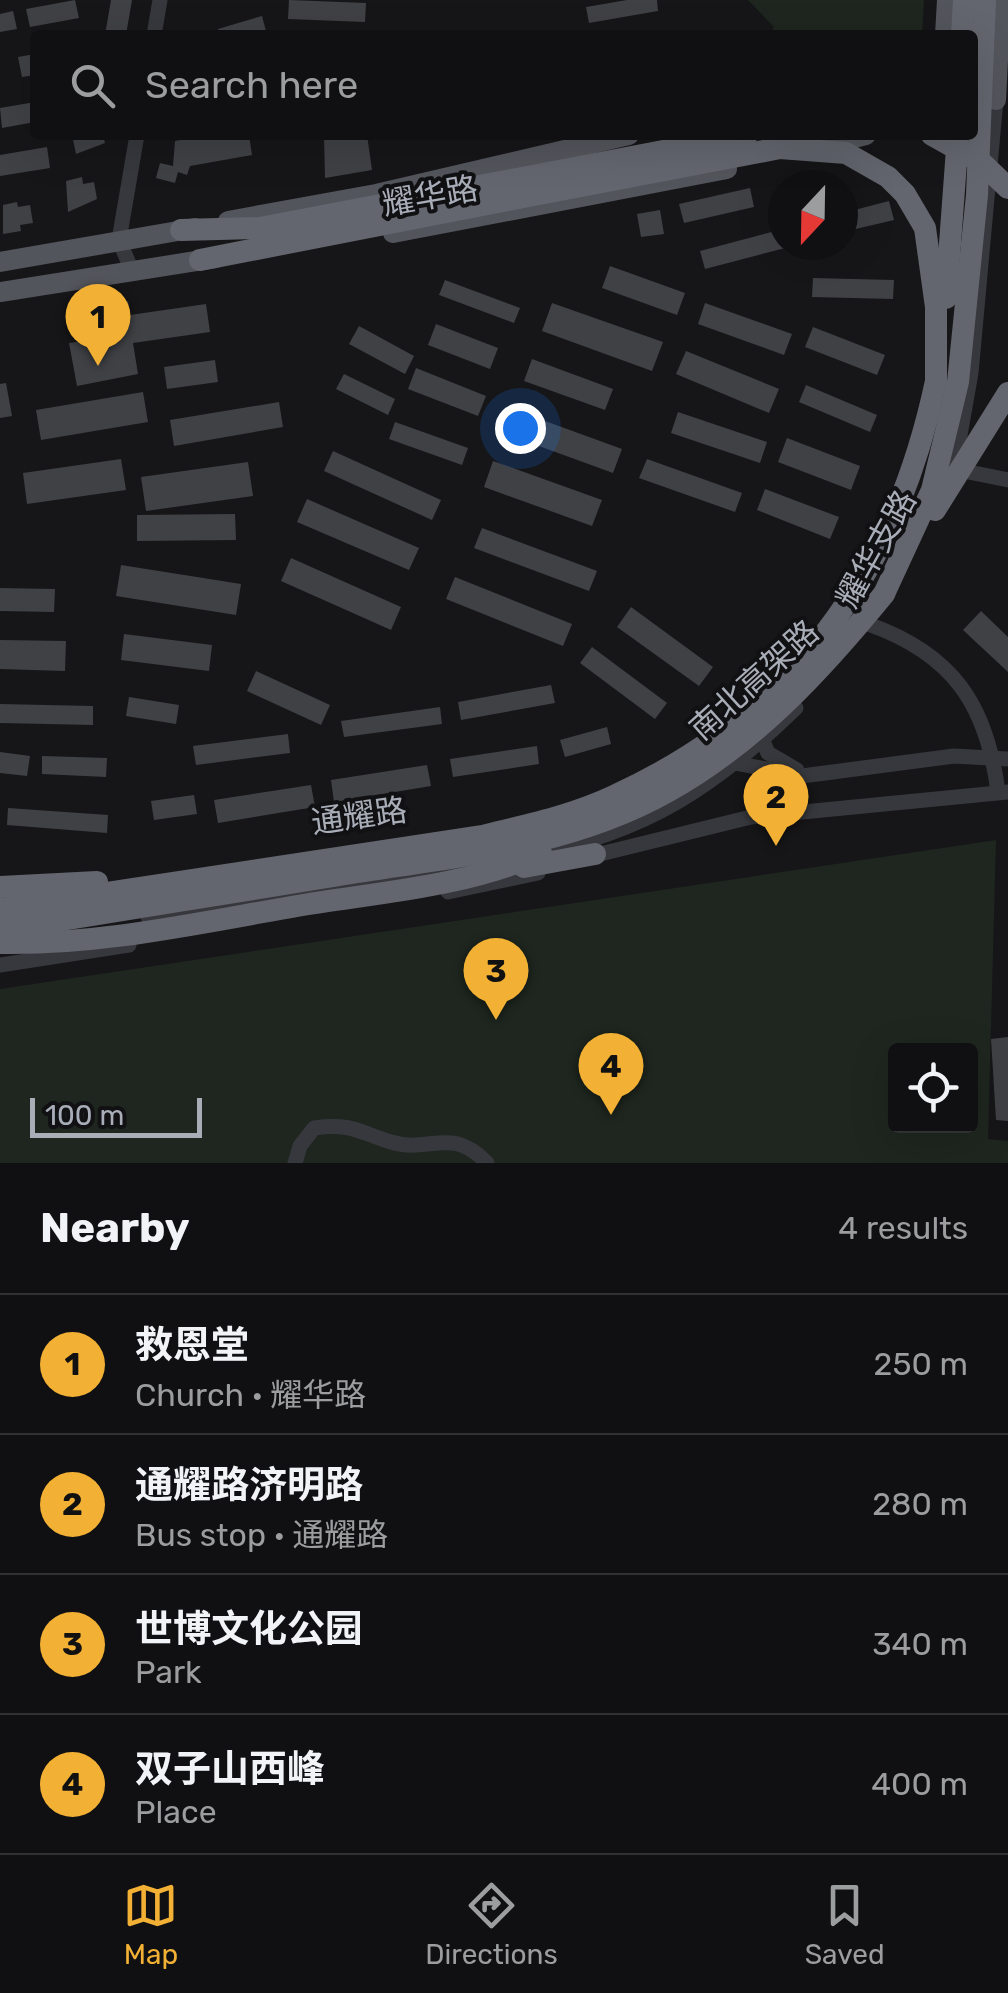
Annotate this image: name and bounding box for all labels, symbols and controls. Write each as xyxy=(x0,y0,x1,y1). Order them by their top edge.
search box xyxy=(30,30,978,140)
icon: search xyxy=(65,58,120,113)
text: Search here xyxy=(145,62,358,108)
street label: 耀华路 xyxy=(379,169,481,223)
north arrow xyxy=(768,170,858,260)
pin: 1 xyxy=(66,284,130,366)
your location xyxy=(495,403,546,454)
street label: 耀华支路 xyxy=(828,484,924,614)
street label: 南北高架路 xyxy=(682,612,826,748)
pin: 2 xyxy=(744,764,808,846)
street label: 通耀路 xyxy=(309,791,409,841)
pin: 3 xyxy=(464,938,528,1020)
pin: 4 xyxy=(578,1032,644,1115)
map controls xyxy=(888,1043,978,1133)
button: locate xyxy=(888,1043,978,1133)
scale bar xyxy=(30,1093,202,1138)
text: 100 m xyxy=(45,1099,124,1132)
text: Nearby xyxy=(40,1203,190,1253)
text: 4 results xyxy=(838,1209,968,1247)
text: 救恩堂 xyxy=(135,1322,249,1368)
text: 1 xyxy=(65,1345,80,1383)
text: 250 m xyxy=(874,1345,968,1383)
text: Church · 耀华路 xyxy=(135,1376,366,1414)
text: 通耀路济明路 xyxy=(135,1462,363,1508)
text: 2 xyxy=(62,1485,83,1523)
text: 280 m xyxy=(872,1485,968,1523)
text: Bus stop · 通耀路 xyxy=(135,1516,388,1554)
text: 世博文化公园 xyxy=(135,1606,363,1652)
text: 3 xyxy=(62,1625,83,1663)
text: 340 m xyxy=(872,1625,968,1663)
text: Park xyxy=(135,1653,202,1691)
text: 双子山西峰 xyxy=(135,1746,325,1792)
text: 4 xyxy=(62,1765,83,1803)
text: 400 m xyxy=(871,1765,968,1803)
text: Place xyxy=(135,1793,217,1831)
tab: Map xyxy=(123,1878,178,1971)
tab: Directions xyxy=(425,1878,558,1971)
tab: Saved xyxy=(805,1878,885,1971)

